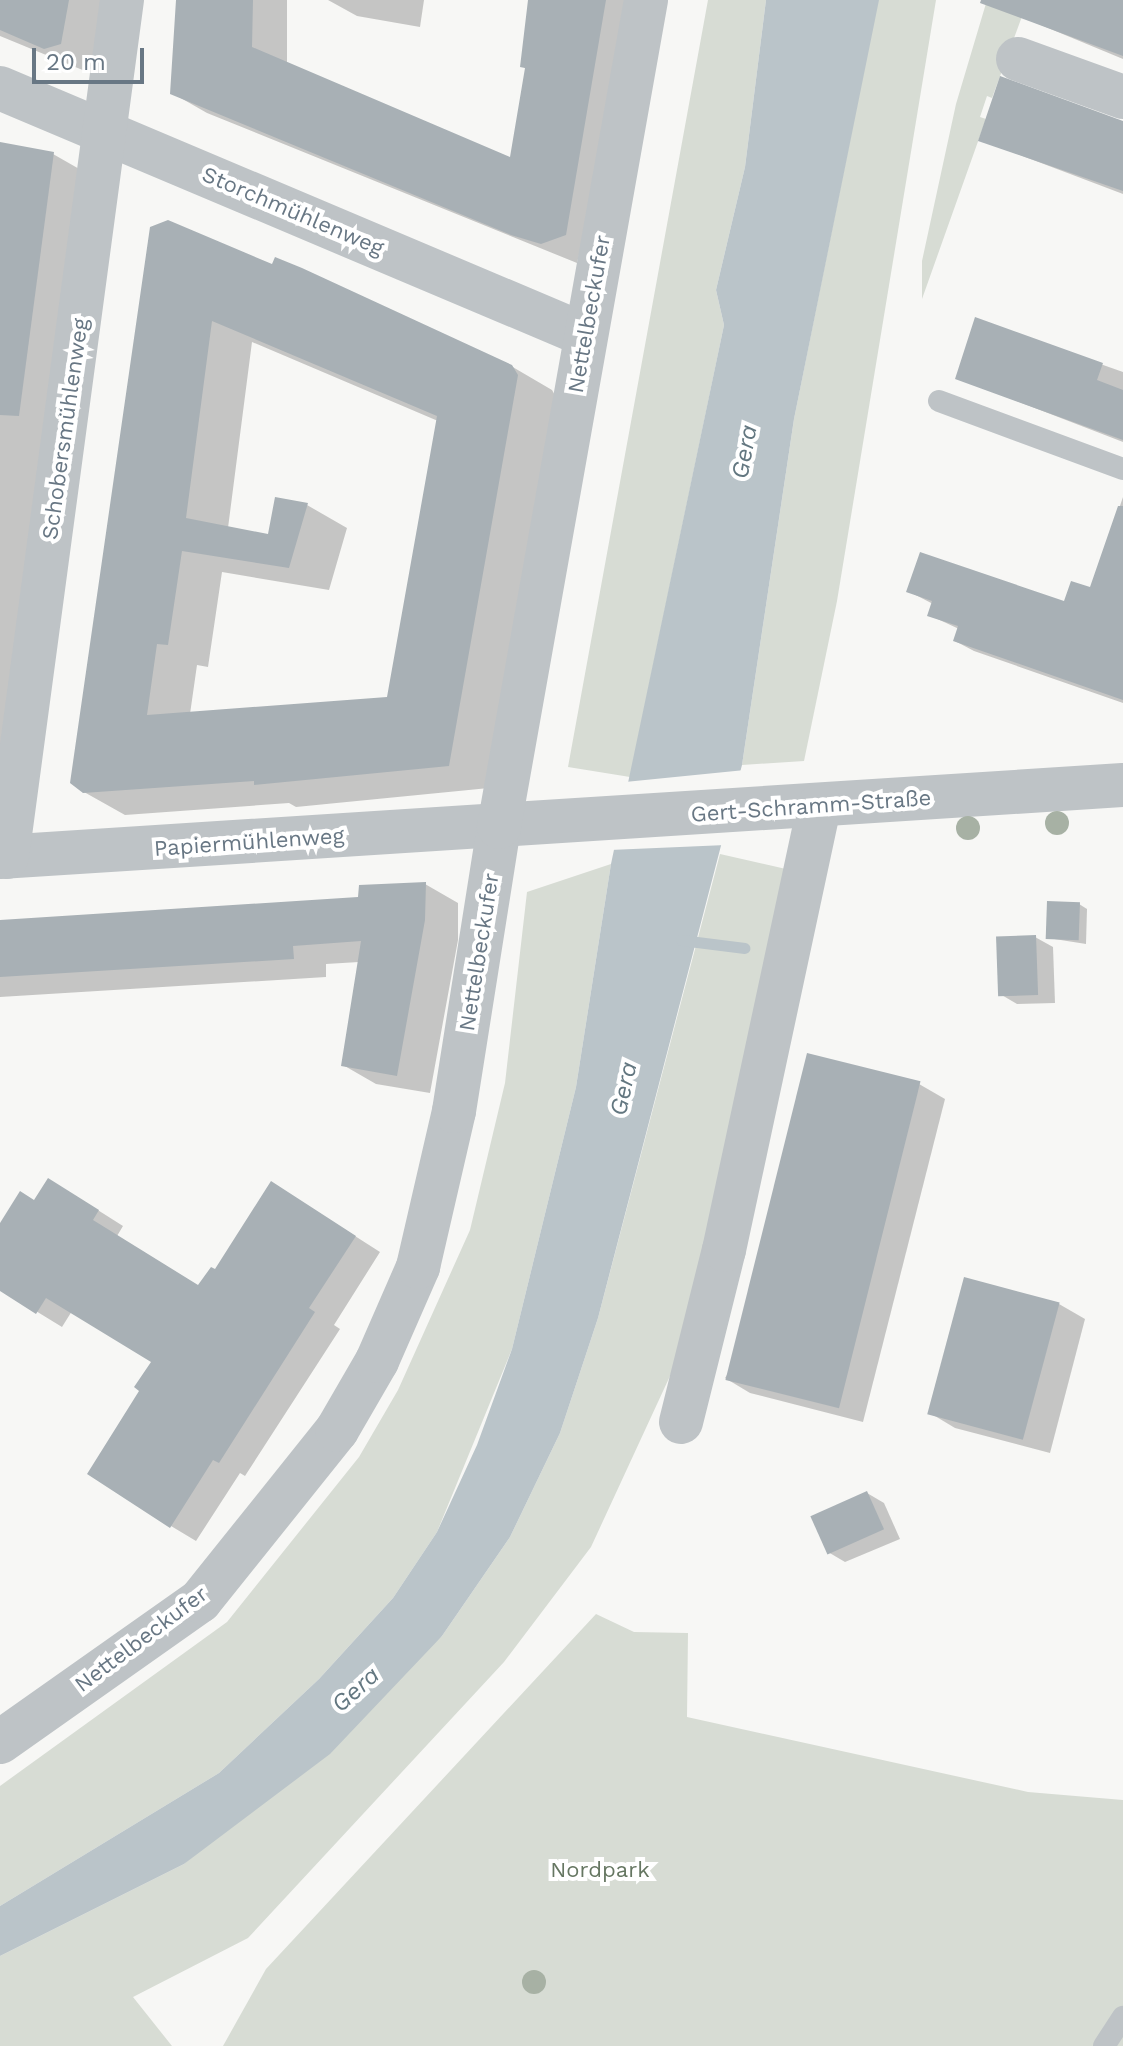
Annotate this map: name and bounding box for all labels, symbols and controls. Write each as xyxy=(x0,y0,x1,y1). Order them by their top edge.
scale bar xyxy=(36,32,148,82)
text: 20 m xyxy=(46,48,106,76)
street label: Storchmühlenweg xyxy=(198,161,388,261)
street label: Nettelbeckufer xyxy=(562,233,616,395)
street label: Schobersmühlenweg xyxy=(36,317,94,541)
water label: Gera xyxy=(726,423,764,481)
street label: Gert-Schramm-Straße xyxy=(690,784,932,828)
street label: Papiermühlenweg xyxy=(153,822,345,862)
street label: Nettelbeckufer xyxy=(453,871,505,1033)
water label: Gera xyxy=(604,1059,644,1119)
street label: Nettelbeckufer xyxy=(69,1580,213,1698)
water label: Gera xyxy=(326,1661,386,1719)
park label: Nordpark xyxy=(550,1857,650,1883)

